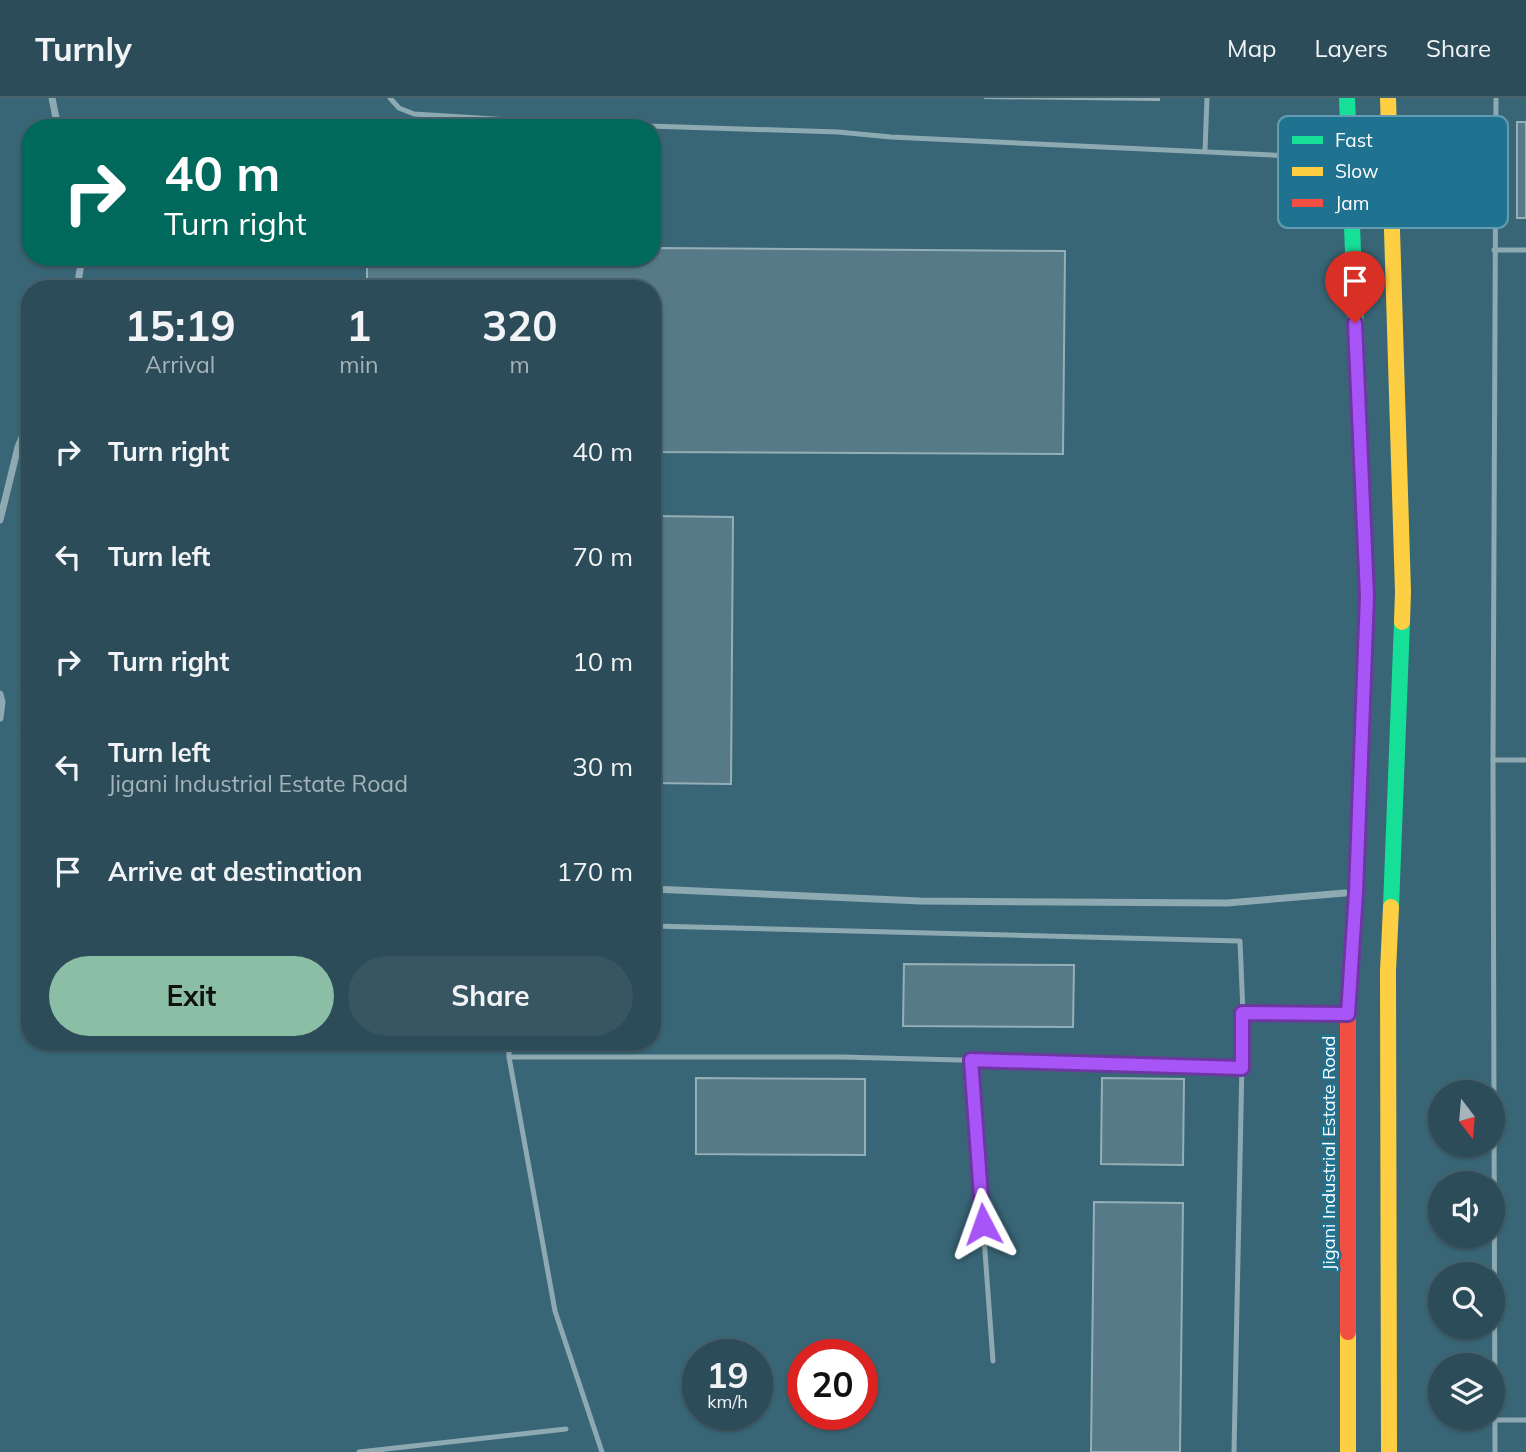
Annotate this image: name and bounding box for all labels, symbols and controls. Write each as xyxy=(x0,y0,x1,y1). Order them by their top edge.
text: Turnly xyxy=(35,28,132,69)
text: Map xyxy=(1227,33,1276,63)
text: Layers xyxy=(1314,33,1388,63)
text: Share xyxy=(1426,33,1491,63)
legend xyxy=(1278,116,1508,228)
text: Fast xyxy=(1335,128,1373,152)
text: 40 m xyxy=(164,142,280,203)
icon: right xyxy=(49,147,140,238)
text: Slow xyxy=(1335,159,1379,183)
text: Jam xyxy=(1335,191,1369,215)
text: Turn right xyxy=(164,203,307,243)
pin xyxy=(1325,251,1385,323)
icon: arrive xyxy=(1336,262,1374,300)
text: 15:19 xyxy=(125,299,236,352)
text: 1 xyxy=(346,299,371,352)
text: 320 xyxy=(482,299,557,352)
text: Arrival xyxy=(145,350,215,379)
text: min xyxy=(339,350,378,379)
text: m xyxy=(510,350,530,379)
icon: right xyxy=(49,433,87,471)
text: Turn right xyxy=(108,435,229,468)
text: 40 m xyxy=(572,435,633,468)
icon: left xyxy=(49,538,87,576)
text: Turn left xyxy=(108,540,210,573)
text: 70 m xyxy=(572,540,633,573)
icon: right xyxy=(49,643,87,681)
text: Turn right xyxy=(108,645,229,678)
text: 10 m xyxy=(572,645,633,678)
text: Turn left xyxy=(108,736,210,769)
icon: left xyxy=(49,748,87,786)
text: 30 m xyxy=(572,750,633,783)
text: Jigani Industrial Estate Road xyxy=(108,769,408,798)
icon: arrive xyxy=(49,853,87,891)
text: Arrive at destination xyxy=(108,855,363,888)
text: 170 m xyxy=(557,855,633,888)
button: Exit xyxy=(49,956,334,1036)
button: Share xyxy=(348,956,633,1036)
street label: Jigani Industrial Estate Road xyxy=(1317,1036,1340,1270)
north arrow xyxy=(1428,1080,1505,1157)
map controls xyxy=(1428,1080,1505,1430)
button: sound xyxy=(1428,1171,1505,1248)
position arrow xyxy=(946,1187,1020,1261)
button: search xyxy=(1428,1262,1505,1339)
speed limit sign: 20 xyxy=(787,1339,878,1430)
text: 19 xyxy=(706,1353,749,1397)
button: layers xyxy=(1428,1353,1505,1430)
text: km/h xyxy=(707,1390,748,1413)

